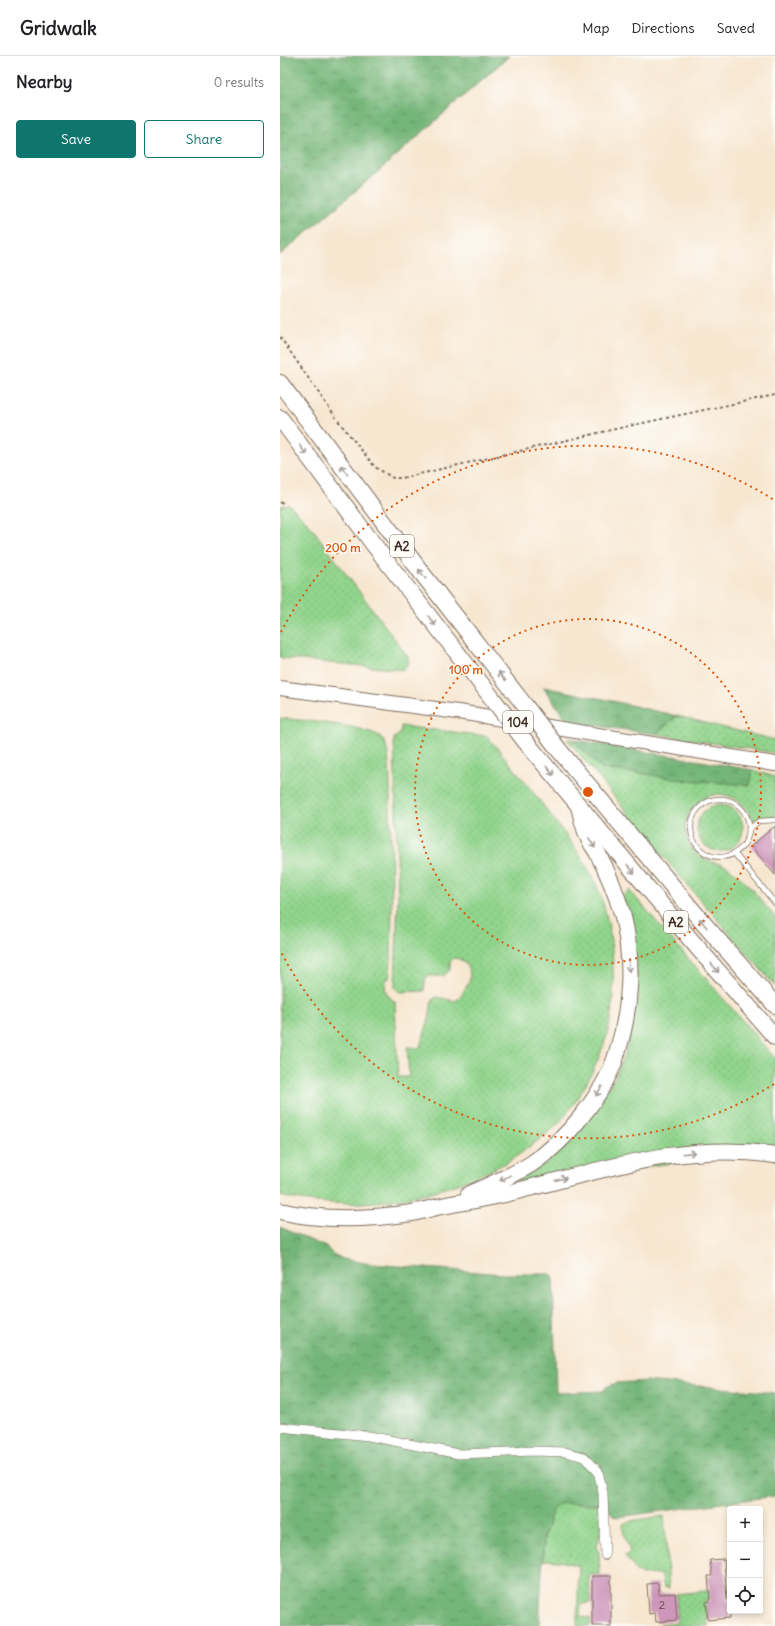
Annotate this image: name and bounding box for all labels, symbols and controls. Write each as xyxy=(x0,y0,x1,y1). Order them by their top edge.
text: Gridwalk xyxy=(20,16,97,40)
text: Map xyxy=(582,19,609,37)
text: Directions xyxy=(631,19,695,37)
text: Saved xyxy=(717,19,755,37)
text: Nearby xyxy=(16,71,72,93)
text: 0 results xyxy=(214,74,264,91)
button: Save xyxy=(16,120,136,158)
button: Share xyxy=(144,120,264,158)
one-way arrow xyxy=(299,444,307,455)
one-way arrow xyxy=(340,464,349,475)
road number: A2 xyxy=(390,535,414,557)
text: 200 m xyxy=(325,540,361,555)
one-way arrow xyxy=(418,568,426,579)
one-way arrow xyxy=(428,615,436,626)
text: 100 m xyxy=(449,662,483,677)
one-way arrow xyxy=(498,671,506,682)
road number: 104 xyxy=(503,711,533,733)
one-way arrow xyxy=(545,766,554,776)
centre of rings xyxy=(581,785,595,799)
one-way arrow xyxy=(588,838,596,849)
one-way arrow xyxy=(627,864,636,874)
road number: A2 xyxy=(664,911,688,933)
one-way arrow xyxy=(699,917,708,928)
one-way arrow xyxy=(625,959,632,972)
one-way arrow xyxy=(711,963,720,973)
one-way arrow xyxy=(595,1085,603,1096)
one-way arrow xyxy=(682,1150,695,1157)
one-way arrow xyxy=(499,1174,511,1182)
one-way arrow xyxy=(554,1175,567,1182)
map controls xyxy=(727,1506,763,1614)
button: + xyxy=(727,1506,763,1542)
button: − xyxy=(727,1542,763,1578)
button: locate xyxy=(727,1578,763,1614)
house number: 2 xyxy=(659,1597,666,1612)

